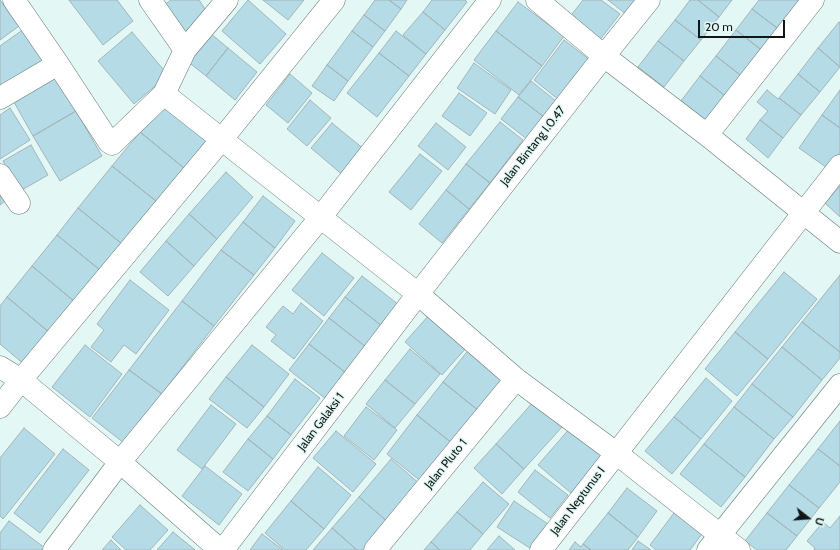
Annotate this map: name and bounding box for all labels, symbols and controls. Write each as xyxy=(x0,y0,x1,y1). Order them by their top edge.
scale bar xyxy=(700,12,787,38)
text: 20 m xyxy=(705,19,733,34)
street label: Jalan Bintang I.0.47 xyxy=(497,103,569,189)
street label: Jalan Galaksi 1 xyxy=(295,390,347,454)
street label: Jalan Pluto 1 xyxy=(422,436,470,492)
street label: Jalan Neptunus I xyxy=(548,464,608,538)
north arrow xyxy=(788,498,828,538)
text: U xyxy=(812,516,827,527)

